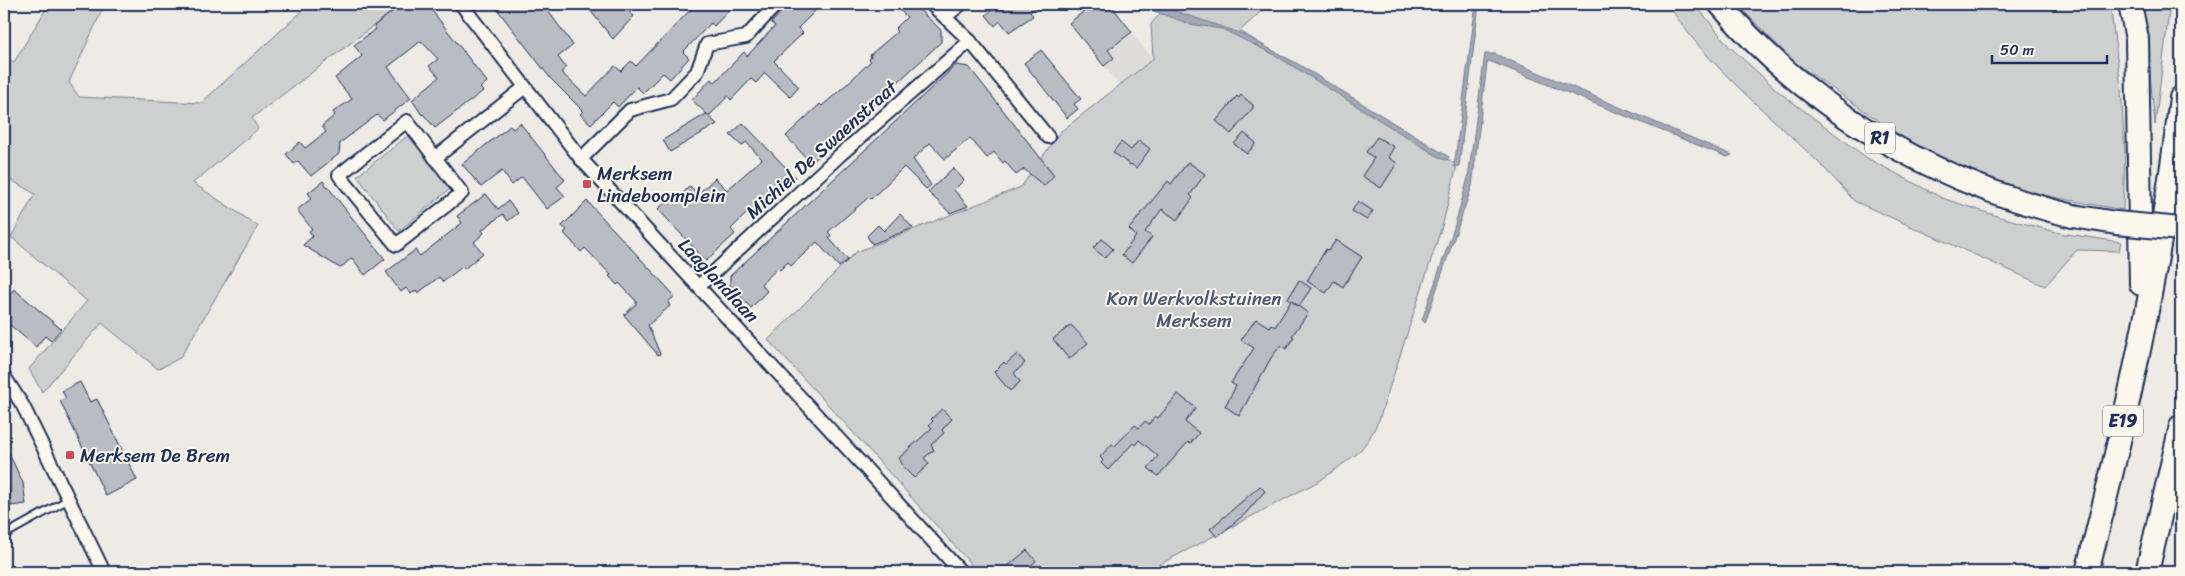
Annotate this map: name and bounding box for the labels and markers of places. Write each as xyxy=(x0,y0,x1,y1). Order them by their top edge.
place label: Merksem Lindeboomplein xyxy=(597,157,726,212)
marker: Merksem Lindeboomplein xyxy=(581,178,593,190)
place label: Merksem De Brem xyxy=(80,439,230,472)
marker: Merksem De Brem xyxy=(64,449,76,461)

